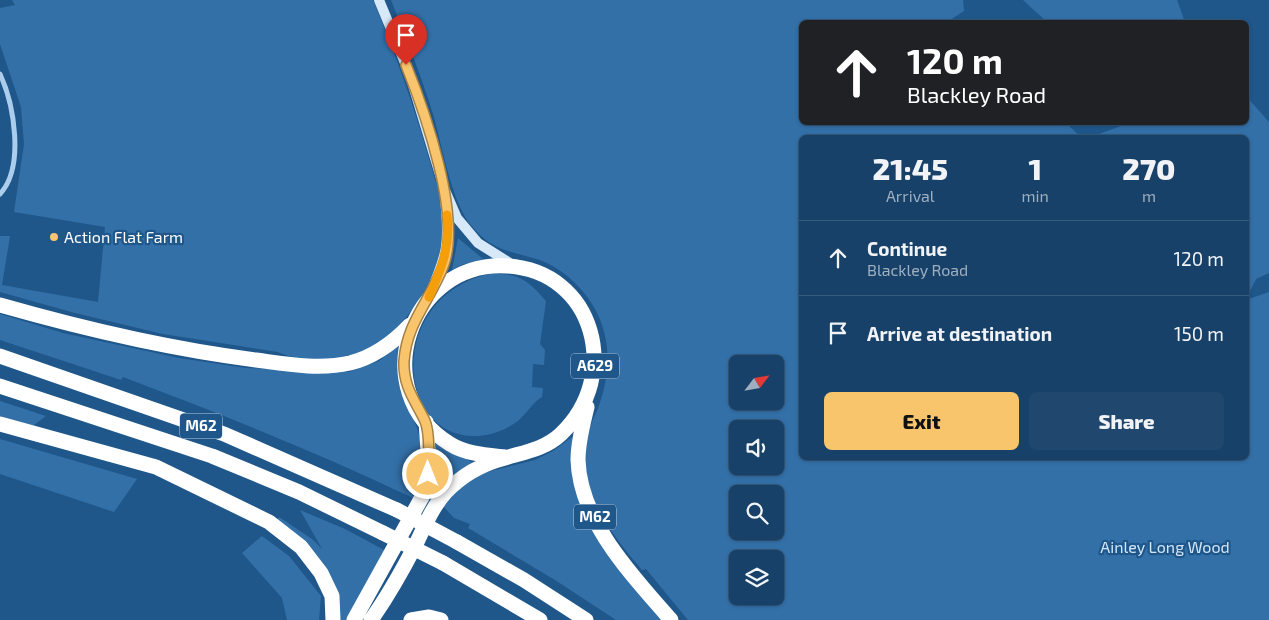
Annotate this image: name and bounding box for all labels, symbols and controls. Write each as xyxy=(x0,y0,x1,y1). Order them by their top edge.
pin xyxy=(385,14,427,65)
icon: arrive xyxy=(392,21,420,49)
text: 120 m xyxy=(907,39,1003,81)
icon: ahead xyxy=(824,40,889,105)
text: Blackley Road xyxy=(907,81,1046,107)
text: 21:45 xyxy=(872,150,948,186)
text: 1 xyxy=(1028,150,1042,186)
text: 270 xyxy=(1122,150,1176,186)
text: Arrival xyxy=(886,186,935,205)
text: min xyxy=(1022,186,1049,205)
text: m xyxy=(1142,186,1156,205)
place label: Action Flat Farm xyxy=(64,227,183,246)
marker: Action Flat Farm xyxy=(48,231,60,243)
text: Continue xyxy=(867,237,947,260)
icon: ahead xyxy=(824,244,852,272)
text: 120 m xyxy=(1173,247,1224,270)
text: Blackley Road xyxy=(867,260,968,279)
icon: arrive xyxy=(824,319,852,347)
text: Arrive at destination xyxy=(867,322,1052,345)
text: 150 m xyxy=(1174,322,1224,345)
road number: A629 xyxy=(571,354,619,378)
north arrow xyxy=(729,355,784,410)
map controls xyxy=(729,355,784,605)
button: Exit xyxy=(824,392,1019,450)
button: Share xyxy=(1029,392,1224,450)
road number: M62 xyxy=(180,414,222,438)
button: sound xyxy=(729,420,784,475)
position arrow xyxy=(401,447,453,499)
button: search xyxy=(729,485,784,540)
road number: M62 xyxy=(574,504,616,530)
park label: Ainley Long Wood xyxy=(1100,537,1230,556)
button: layers xyxy=(729,550,784,605)

